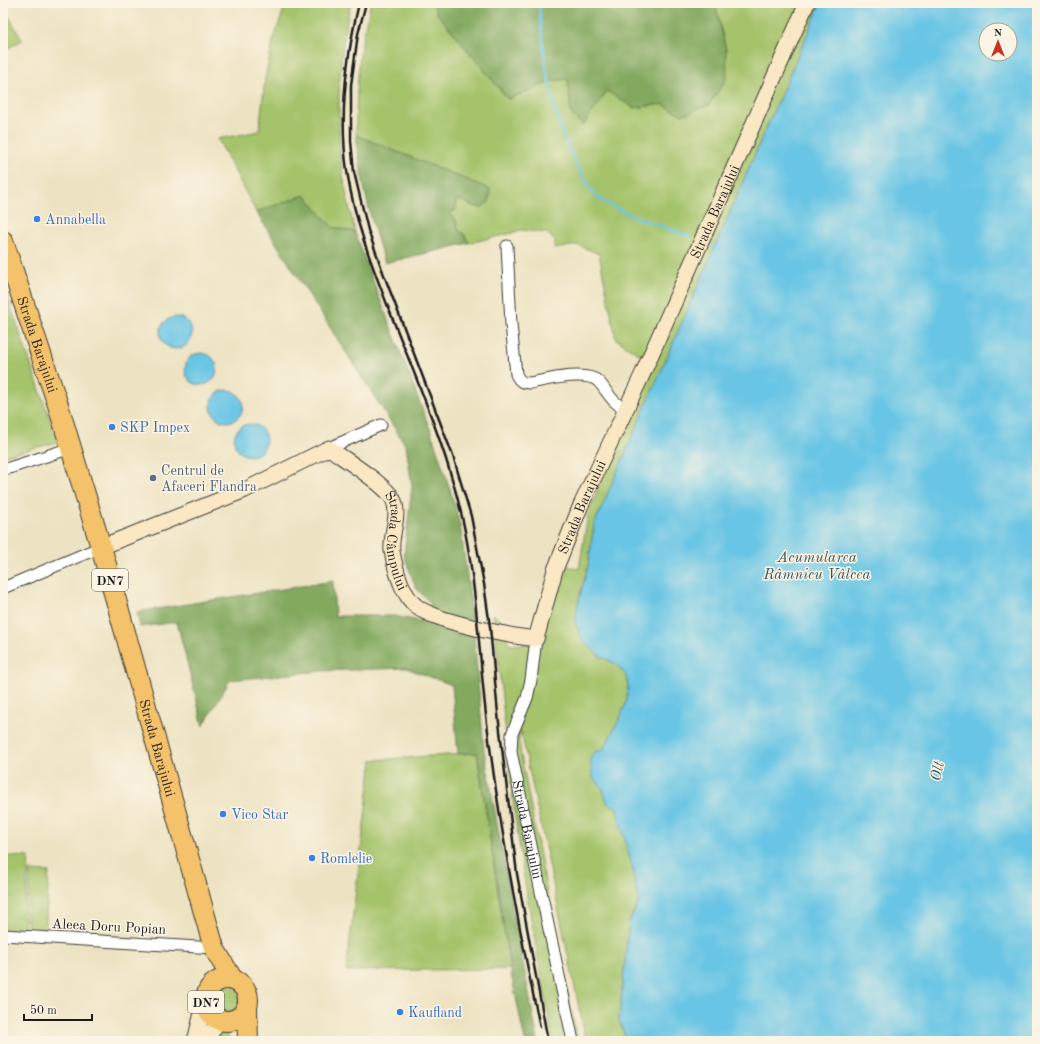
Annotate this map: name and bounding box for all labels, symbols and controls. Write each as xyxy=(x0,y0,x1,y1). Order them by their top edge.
north arrow xyxy=(978,22,1018,62)
text: N xyxy=(994,28,1003,39)
street label: Strada Barajului xyxy=(689,163,742,261)
place label: Annabella xyxy=(45,213,106,227)
marker: Annabella xyxy=(32,214,42,224)
street label: Strada Barajului xyxy=(14,295,59,395)
place label: SKP Impex xyxy=(120,421,190,435)
marker: SKP Impex xyxy=(107,422,117,432)
street label: Strada Barajului xyxy=(556,458,609,556)
place label: Centrul de Afaceri Flandra xyxy=(161,464,257,494)
marker: Centrul de Afaceri Flandra xyxy=(148,473,158,483)
street label: Strada Câmpului xyxy=(382,488,409,593)
water label: Acumularea Râmnicu Vâlcea xyxy=(762,551,871,583)
road number: DN7 xyxy=(92,569,128,591)
street label: Strada Barajului xyxy=(136,698,177,799)
water label: Olt xyxy=(929,760,948,783)
street label: Strada Barajului xyxy=(509,779,544,881)
place label: Vico Star xyxy=(231,808,288,822)
marker: Vico Star xyxy=(218,809,228,819)
place label: Romlelie xyxy=(320,852,372,866)
marker: Romlelie xyxy=(307,853,317,863)
street label: Aleea Doru Popian xyxy=(51,917,167,937)
road number: DN7 xyxy=(188,991,224,1013)
scale bar xyxy=(24,996,92,1022)
text: 50 m xyxy=(30,1004,57,1017)
place label: Kaufland xyxy=(408,1006,462,1020)
marker: Kaufland xyxy=(395,1007,405,1017)

